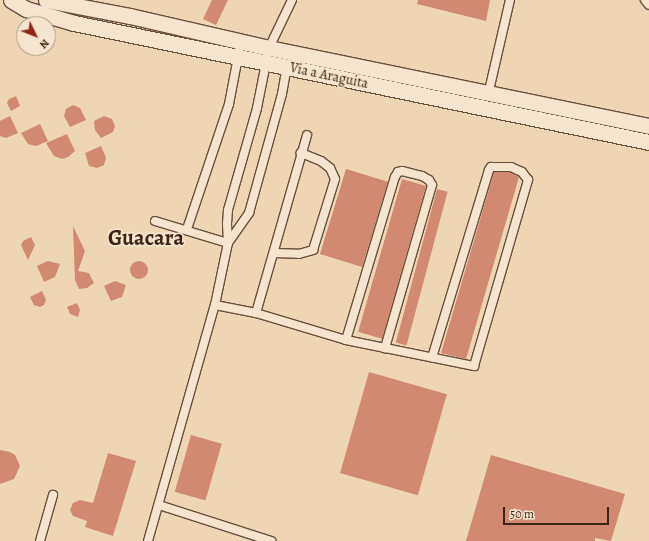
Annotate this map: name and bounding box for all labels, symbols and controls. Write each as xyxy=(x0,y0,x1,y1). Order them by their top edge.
north arrow xyxy=(16,16,56,56)
text: N xyxy=(36,36,53,52)
street label: Via a Araguita xyxy=(288,59,370,93)
district label: Guacara xyxy=(108,226,184,252)
scale bar xyxy=(505,499,611,525)
text: 50 m xyxy=(510,506,534,522)

